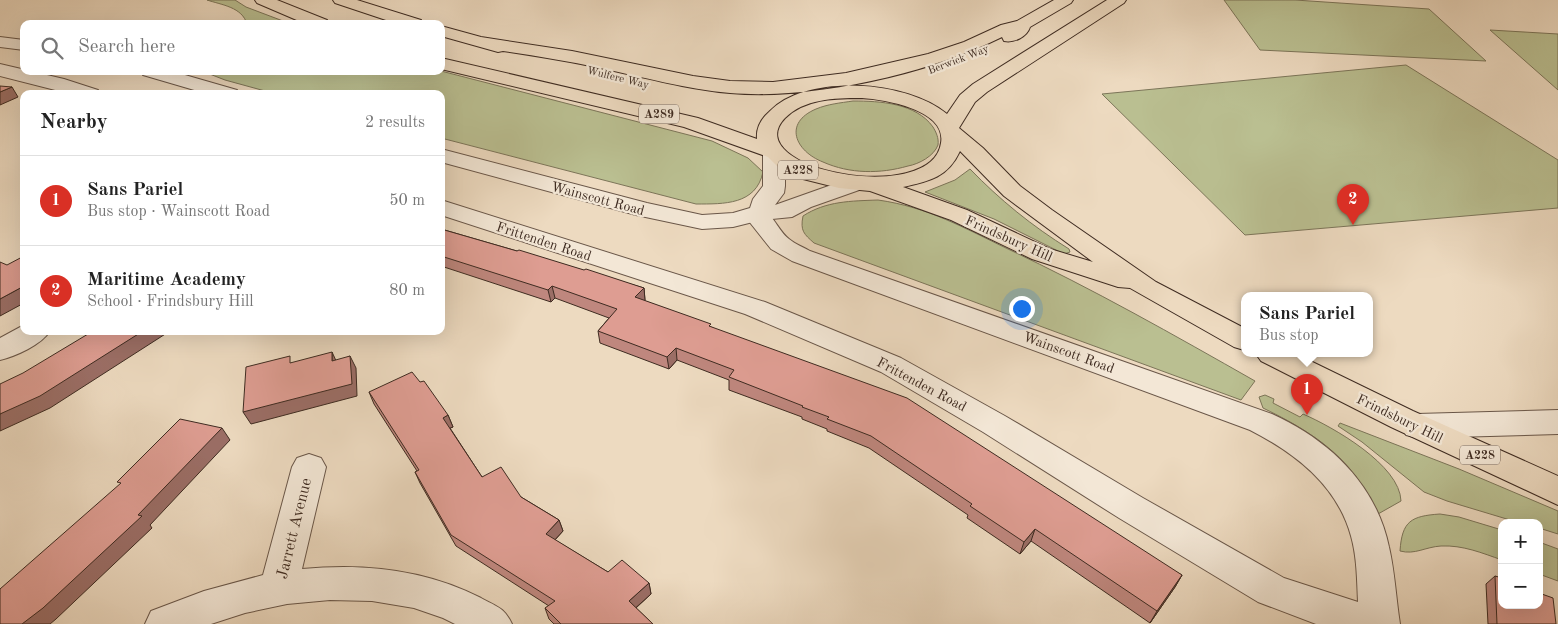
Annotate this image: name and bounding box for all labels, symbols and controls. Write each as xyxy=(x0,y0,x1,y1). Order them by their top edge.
search box xyxy=(20,20,445,75)
icon: search xyxy=(38,34,66,62)
text: Search here xyxy=(78,38,175,57)
street label: Berwick Way xyxy=(927,44,991,77)
street label: Wulfere Way xyxy=(586,65,650,92)
road number: A289 xyxy=(639,105,679,124)
text: Nearby xyxy=(40,112,108,133)
text: 2 results xyxy=(365,115,425,131)
road number: A228 xyxy=(778,160,818,180)
street label: Wainscott Road xyxy=(550,180,646,218)
text: Sans Pariel xyxy=(87,181,183,200)
pin: 2 xyxy=(1337,184,1369,225)
text: 1 xyxy=(51,193,61,209)
text: 50 m xyxy=(389,193,425,209)
text: Bus stop · Wainscott Road xyxy=(87,204,270,220)
street label: Frindsbury Hill xyxy=(963,213,1055,265)
street label: Frittenden Road xyxy=(494,220,593,264)
text: Maritime Academy xyxy=(87,271,246,290)
text: 2 xyxy=(51,283,61,299)
text: 80 m xyxy=(389,283,425,299)
popup xyxy=(1241,292,1373,357)
text: School · Frindsbury Hill xyxy=(87,294,254,310)
your location xyxy=(1009,296,1035,322)
text: Sans Pariel xyxy=(1259,305,1355,324)
text: Bus stop xyxy=(1259,328,1319,344)
street label: Wainscott Road xyxy=(1021,330,1116,376)
street label: Frittenden Road xyxy=(874,355,969,414)
pin: 1 xyxy=(1291,374,1323,415)
street label: Frindsbury Hill xyxy=(1354,392,1445,446)
road number: A228 xyxy=(1460,446,1500,464)
street label: Jarrett Avenue xyxy=(275,476,315,581)
map controls xyxy=(1498,519,1543,609)
button: + xyxy=(1498,519,1543,564)
button: − xyxy=(1498,564,1543,609)

